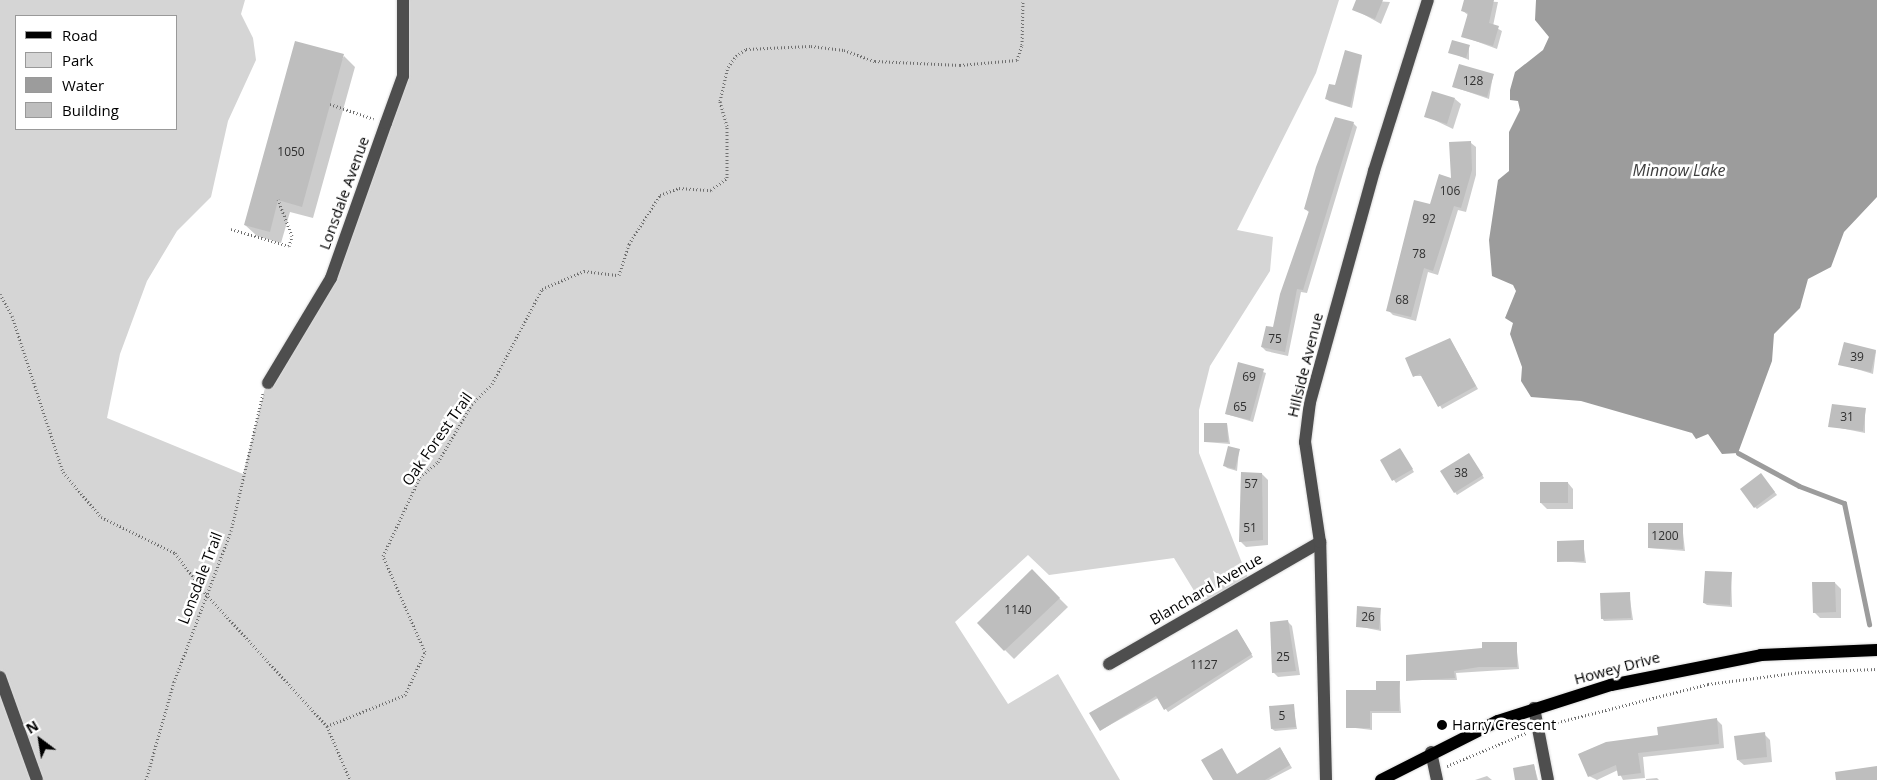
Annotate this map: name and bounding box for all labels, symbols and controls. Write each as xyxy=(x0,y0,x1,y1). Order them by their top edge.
legend xyxy=(15,15,178,130)
text: Road xyxy=(62,25,98,45)
text: Park xyxy=(62,50,93,70)
house number: 128 xyxy=(1463,74,1483,88)
text: Water xyxy=(62,75,104,95)
text: Building xyxy=(62,100,119,120)
street label: Lonsdale Avenue xyxy=(315,134,373,252)
house number: 1050 xyxy=(277,145,305,159)
water label: Minnow Lake xyxy=(1633,160,1725,180)
house number: 106 xyxy=(1440,184,1460,198)
house number: 92 xyxy=(1422,212,1436,226)
house number: 78 xyxy=(1412,247,1426,261)
house number: 68 xyxy=(1395,293,1409,307)
street label: Hillside Avenue xyxy=(1283,311,1327,419)
house number: 75 xyxy=(1268,332,1282,346)
house number: 39 xyxy=(1850,350,1864,364)
house number: 69 xyxy=(1242,370,1256,384)
street label: Oak Forest Trail xyxy=(398,389,476,489)
house number: 65 xyxy=(1233,400,1247,414)
house number: 31 xyxy=(1840,410,1854,424)
house number: 38 xyxy=(1454,466,1468,480)
house number: 57 xyxy=(1244,477,1258,491)
house number: 51 xyxy=(1243,521,1257,535)
street label: Lonsdale Trail xyxy=(174,529,226,627)
house number: 1200 xyxy=(1651,529,1679,543)
street label: Blanchard Avenue xyxy=(1146,549,1266,629)
house number: 1140 xyxy=(1004,603,1032,617)
house number: 26 xyxy=(1361,610,1375,624)
street label: Howey Drive xyxy=(1572,648,1662,688)
house number: 25 xyxy=(1276,650,1290,664)
house number: 1127 xyxy=(1190,658,1218,672)
house number: 5 xyxy=(1279,709,1285,723)
north arrow xyxy=(15,715,65,765)
text: N xyxy=(22,716,42,738)
place label: Harry Crescent xyxy=(1452,716,1556,734)
marker: Harry Crescent xyxy=(1436,719,1448,731)

